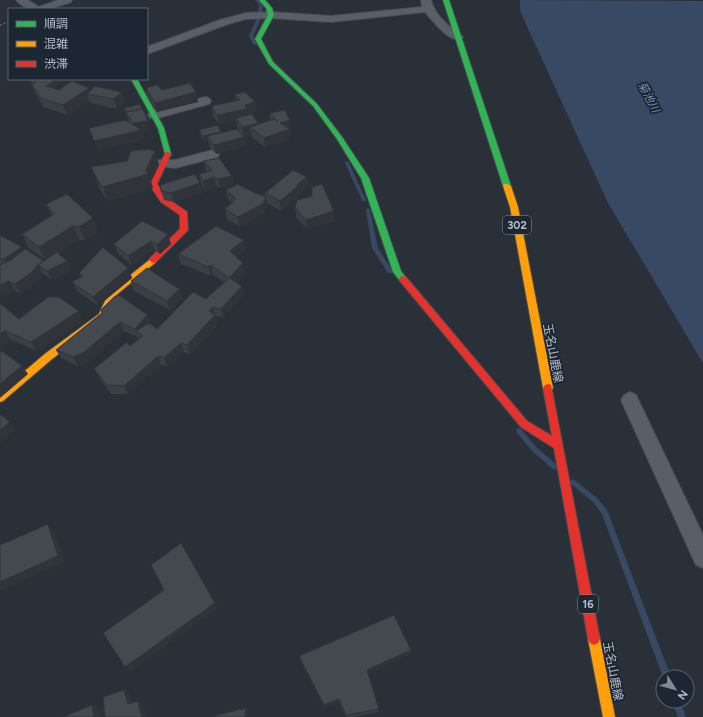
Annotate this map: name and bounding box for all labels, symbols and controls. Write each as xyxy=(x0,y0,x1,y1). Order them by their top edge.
legend xyxy=(8,8,148,80)
text: 順調 xyxy=(44,17,68,31)
text: 混雑 xyxy=(44,37,68,51)
text: 渋滞 xyxy=(44,57,68,71)
water label: 菊池川 xyxy=(635,80,663,116)
road number: 302 xyxy=(503,216,531,234)
street label: 玉名山鹿線 xyxy=(540,322,566,384)
road number: 16 xyxy=(578,595,598,613)
street label: 玉名山鹿線 xyxy=(600,640,626,702)
north arrow xyxy=(655,669,695,709)
text: N xyxy=(675,687,690,702)

